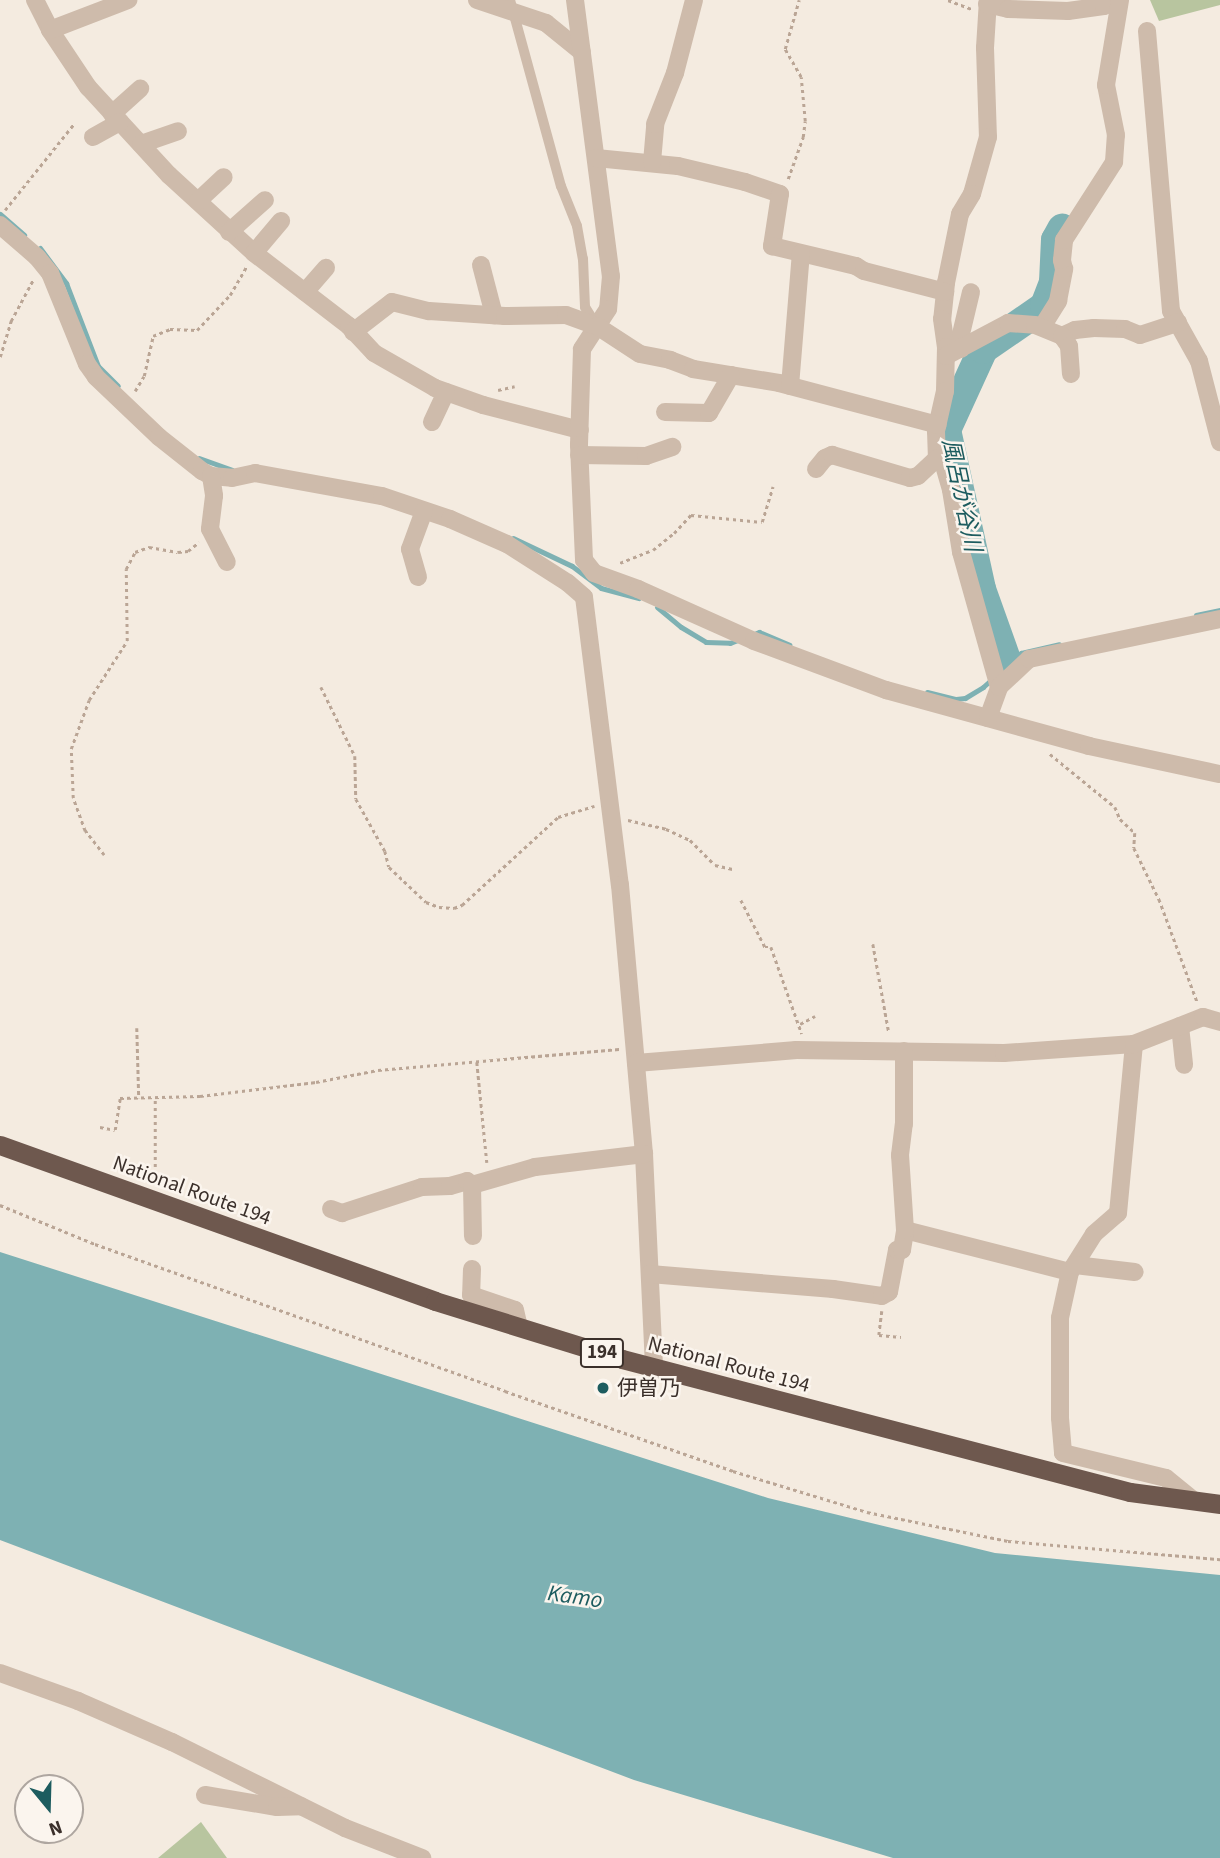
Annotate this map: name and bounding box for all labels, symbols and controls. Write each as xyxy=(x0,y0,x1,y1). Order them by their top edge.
water label: 風呂が谷川 xyxy=(936,436,986,554)
street label: National Route 194 xyxy=(109,1150,275,1230)
street label: National Route 194 xyxy=(645,1330,813,1398)
road number: 194 xyxy=(579,1338,625,1368)
place label: 伊曽乃 xyxy=(617,1375,680,1401)
marker: 伊曽乃 xyxy=(595,1380,611,1396)
water label: Kamo xyxy=(546,1579,604,1615)
north arrow xyxy=(14,1774,84,1844)
text: N xyxy=(45,1813,66,1842)

